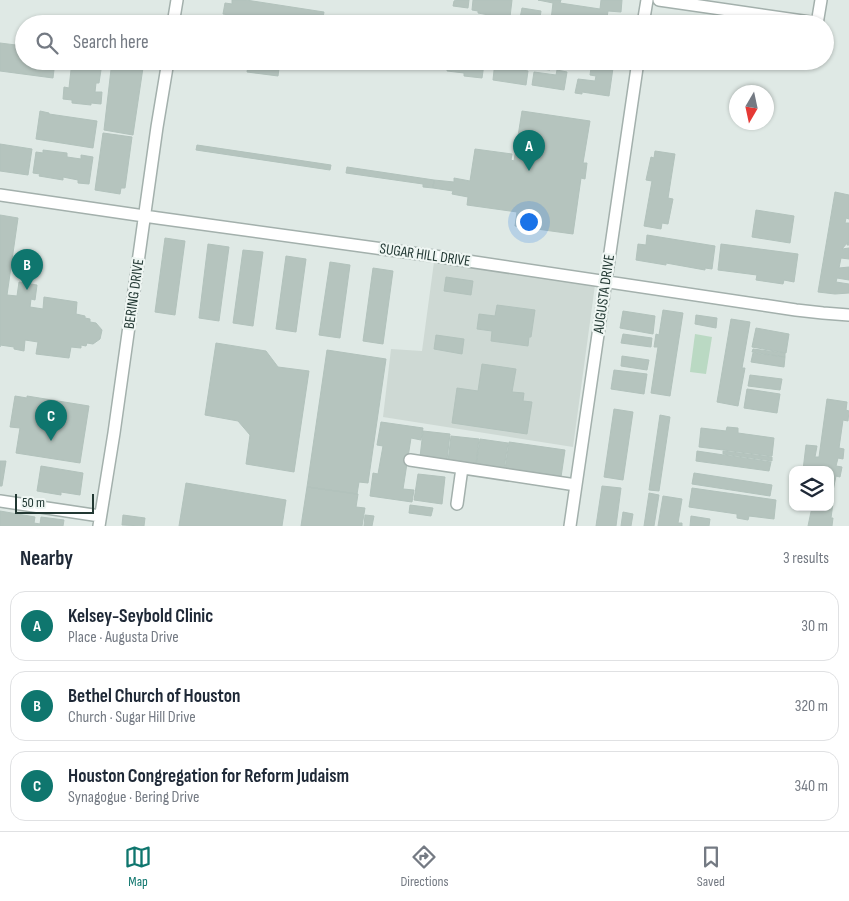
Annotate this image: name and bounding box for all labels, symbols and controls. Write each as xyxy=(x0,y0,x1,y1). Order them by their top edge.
search box xyxy=(15,15,834,70)
icon: search xyxy=(33,29,61,57)
text: Search here xyxy=(73,31,149,54)
north arrow xyxy=(729,85,774,130)
pin: A xyxy=(513,130,545,171)
your location xyxy=(516,209,542,235)
street label: SUGAR HILL DRIVE xyxy=(378,239,472,271)
pin: B xyxy=(11,249,43,290)
street label: AUGUSTA DRIVE xyxy=(589,253,619,336)
street label: BERING DRIVE xyxy=(120,258,148,330)
pin: C xyxy=(35,400,67,441)
map controls xyxy=(789,466,834,511)
button: layers xyxy=(789,466,834,511)
scale bar xyxy=(15,491,94,514)
text: 50 m xyxy=(22,494,45,511)
text: Nearby xyxy=(20,546,73,571)
text: 3 results xyxy=(783,549,829,568)
text: Kelsey-Seybold Clinic xyxy=(68,605,213,628)
text: A xyxy=(33,617,41,636)
text: 30 m xyxy=(801,617,828,636)
text: Place · Augusta Drive xyxy=(68,628,179,647)
text: Bethel Church of Houston xyxy=(68,685,240,708)
text: B xyxy=(33,697,41,716)
text: 320 m xyxy=(795,697,828,716)
text: Church · Sugar Hill Drive xyxy=(68,708,196,727)
text: Houston Congregation for Reform Judaism xyxy=(68,765,349,788)
text: C xyxy=(33,777,41,796)
text: 340 m xyxy=(795,777,828,796)
text: Synagogue · Bering Drive xyxy=(68,788,200,807)
tab: Map xyxy=(124,843,152,890)
tab: Directions xyxy=(400,843,449,890)
tab: Saved xyxy=(697,843,725,890)

